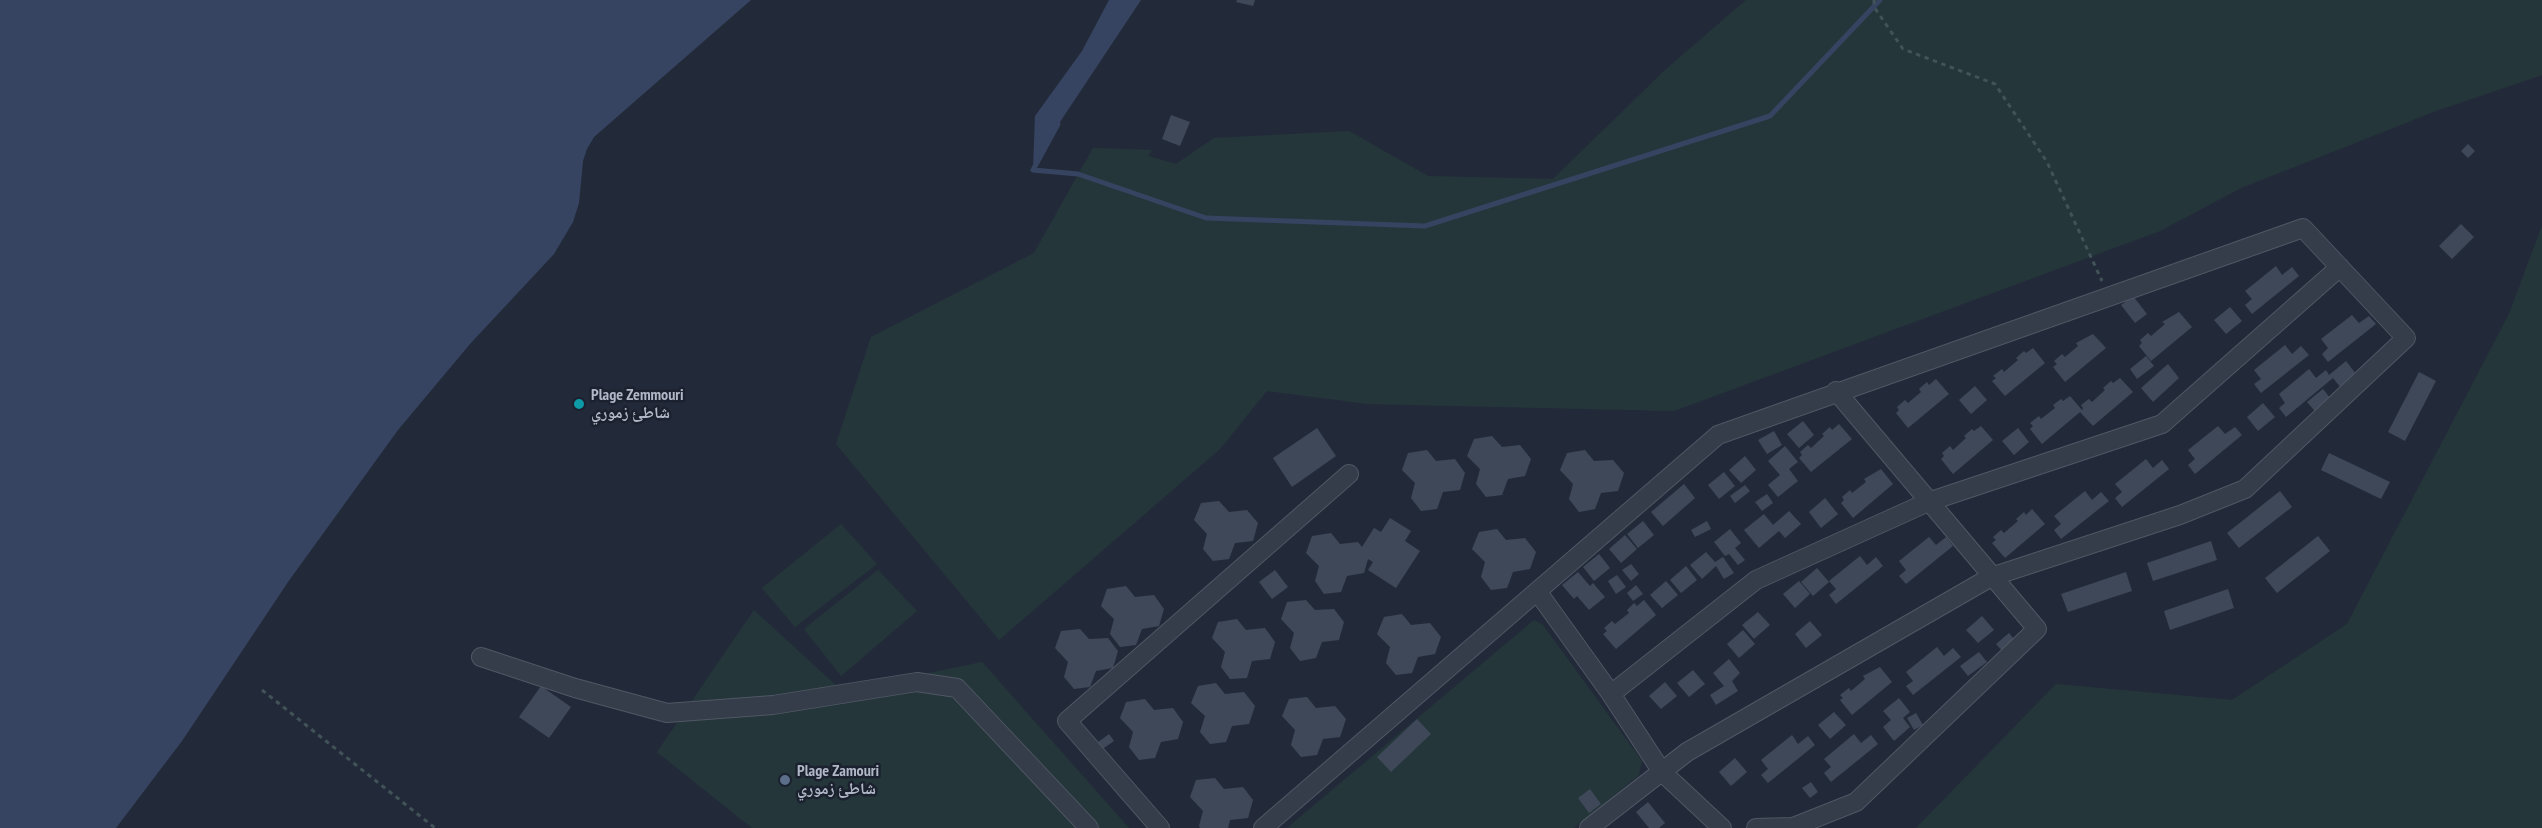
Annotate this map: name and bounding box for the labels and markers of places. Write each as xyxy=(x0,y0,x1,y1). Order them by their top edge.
place label: Plage Zemmouri شاطئ زموري xyxy=(591,385,684,423)
marker: Plage Zemmouri شاطئ زموري xyxy=(572,397,586,411)
place label: Plage Zamouri شاطئ زموري xyxy=(797,761,879,799)
marker: Plage Zamouri شاطئ زموري xyxy=(778,773,792,787)

